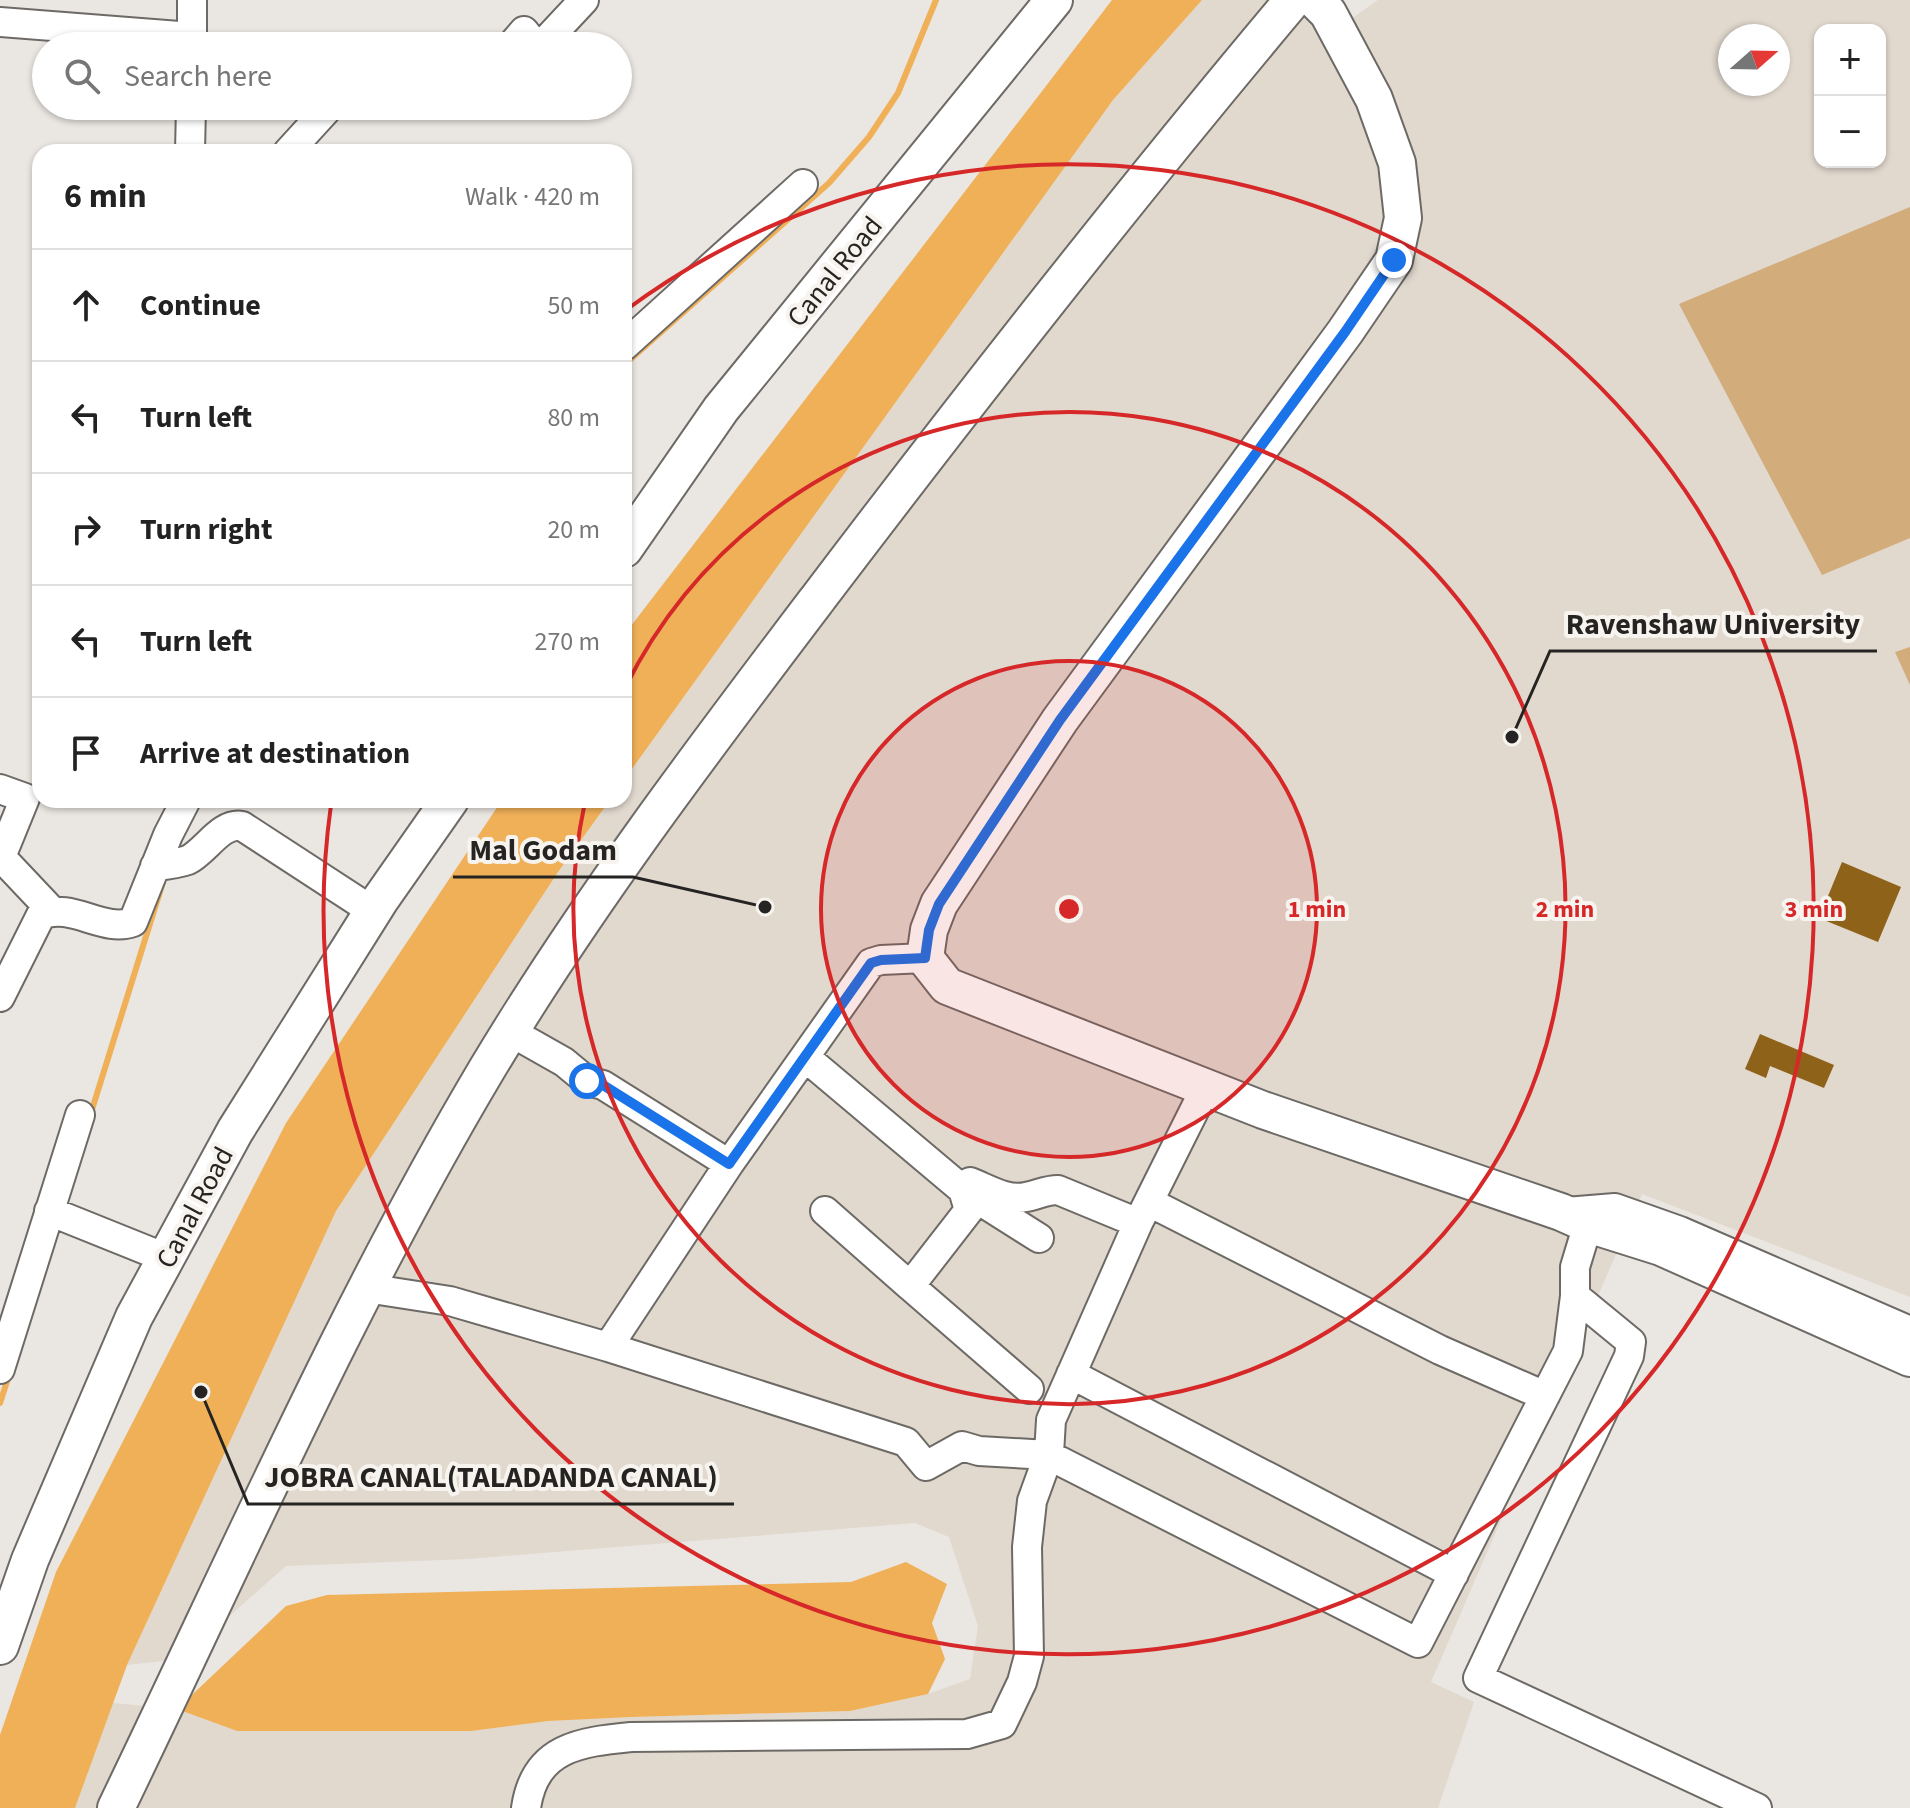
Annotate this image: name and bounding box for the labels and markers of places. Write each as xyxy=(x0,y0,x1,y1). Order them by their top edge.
callout: Ravenshaw University xyxy=(1550,597,1877,651)
callout: Mal Godam xyxy=(453,823,633,877)
centre of rings xyxy=(1055,895,1083,923)
callout: JOBRA CANAL(TALADANDA CANAL) xyxy=(248,1450,734,1504)

